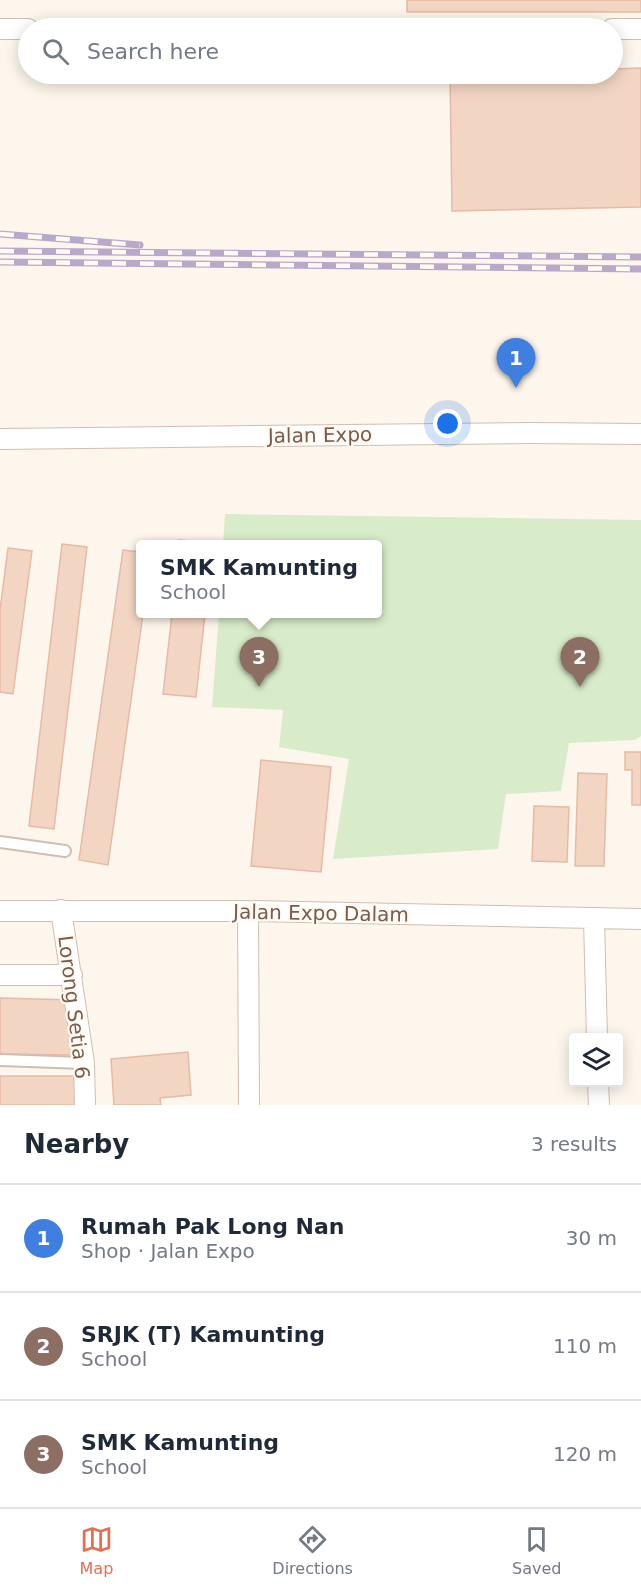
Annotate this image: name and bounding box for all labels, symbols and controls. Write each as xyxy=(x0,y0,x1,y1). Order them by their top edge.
search box xyxy=(18,18,623,84)
icon: search xyxy=(39,35,72,68)
text: Search here xyxy=(87,39,219,64)
pin: 1 xyxy=(496,338,536,388)
your location xyxy=(433,409,462,438)
street label: Jalan Expo xyxy=(266,422,372,448)
popup xyxy=(136,540,382,618)
text: SMK Kamunting xyxy=(160,555,358,580)
text: School xyxy=(160,580,226,604)
pin: 3 xyxy=(240,638,278,687)
pin: 2 xyxy=(560,638,600,687)
street label: Jalan Expo Dalam xyxy=(231,899,409,927)
street label: Lorong Setia 6 xyxy=(53,934,95,1080)
map controls xyxy=(569,1033,623,1087)
button: layers xyxy=(569,1033,623,1087)
text: Nearby xyxy=(24,1129,129,1159)
text: 3 results xyxy=(531,1132,617,1156)
text: Rumah Pak Long Nan xyxy=(81,1214,344,1239)
text: 1 xyxy=(37,1226,50,1250)
text: 30 m xyxy=(566,1226,617,1250)
text: Shop · Jalan Expo xyxy=(81,1239,255,1263)
text: SRJK (T) Kamunting xyxy=(81,1322,325,1347)
text: 2 xyxy=(37,1334,50,1358)
text: 110 m xyxy=(553,1334,617,1358)
text: School xyxy=(81,1347,147,1371)
text: SMK Kamunting xyxy=(81,1430,279,1455)
text: 3 xyxy=(37,1442,50,1466)
text: 120 m xyxy=(553,1442,617,1466)
text: School xyxy=(81,1455,147,1479)
tab: Map xyxy=(80,1523,113,1578)
tab: Directions xyxy=(272,1523,353,1578)
tab: Saved xyxy=(512,1523,561,1578)

